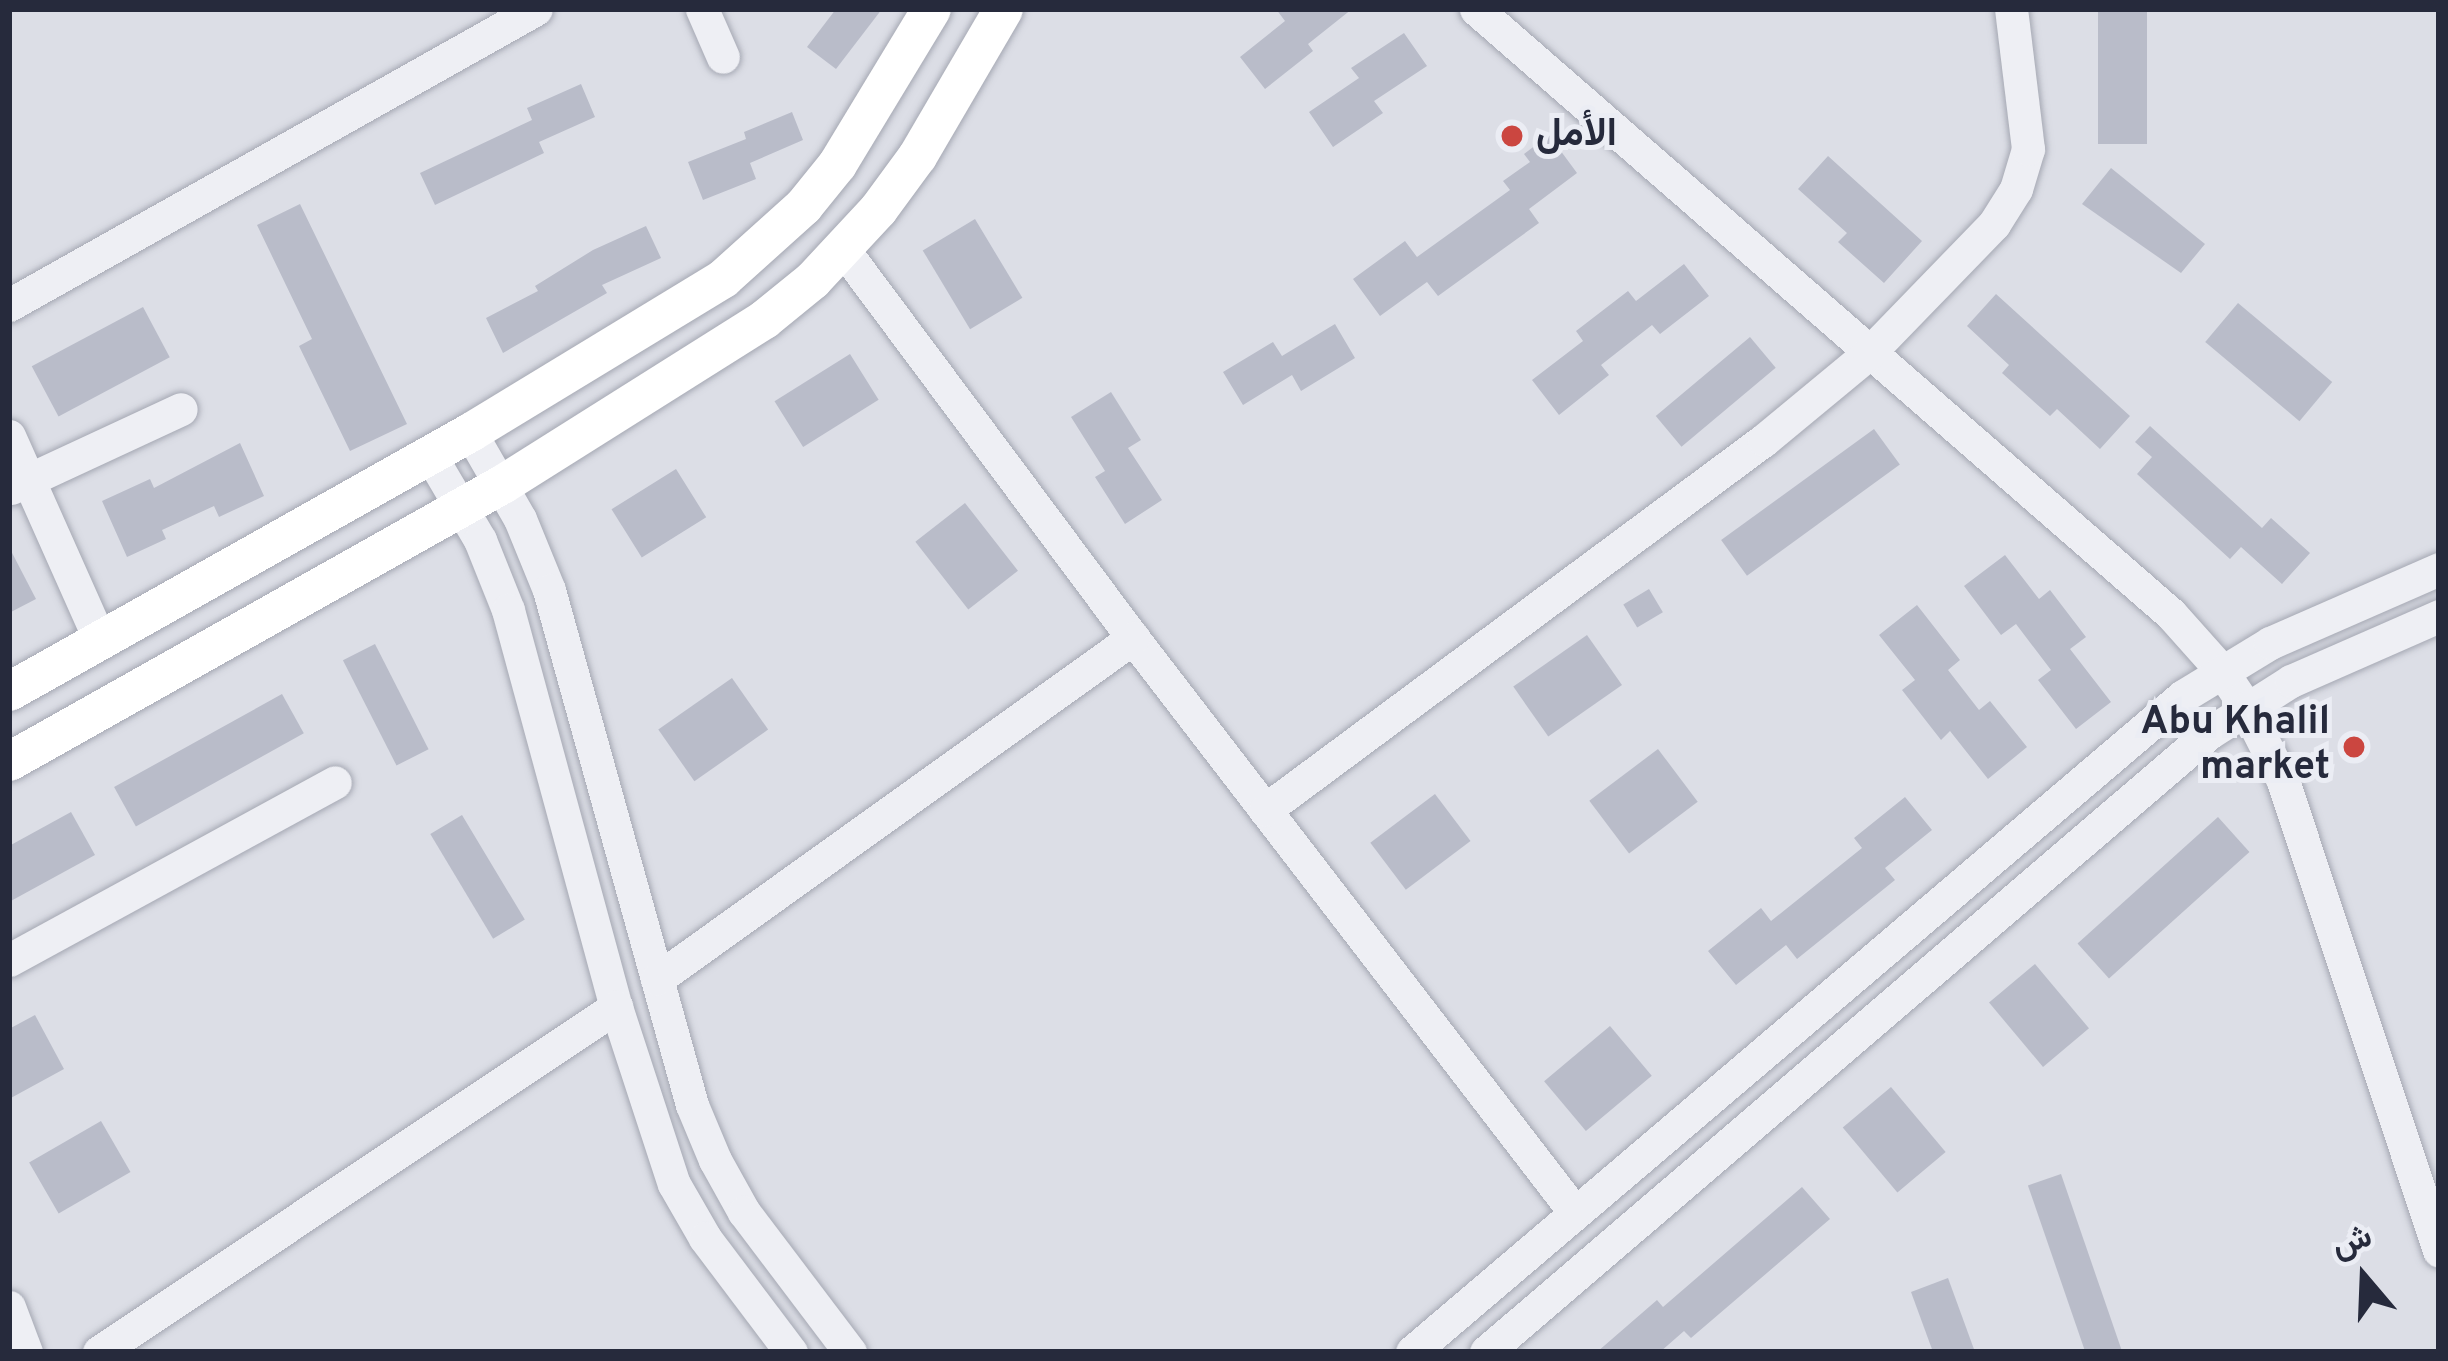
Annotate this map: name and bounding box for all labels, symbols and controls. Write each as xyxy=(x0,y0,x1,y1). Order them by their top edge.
place label: الأمل xyxy=(1536,113,1617,159)
marker: الأمل xyxy=(1499,123,1525,149)
place label: Abu Khalil market xyxy=(2140,702,2330,793)
marker: Abu Khalil market xyxy=(2341,734,2367,760)
north arrow xyxy=(2304,1217,2424,1337)
text: ش xyxy=(2327,1217,2378,1269)

